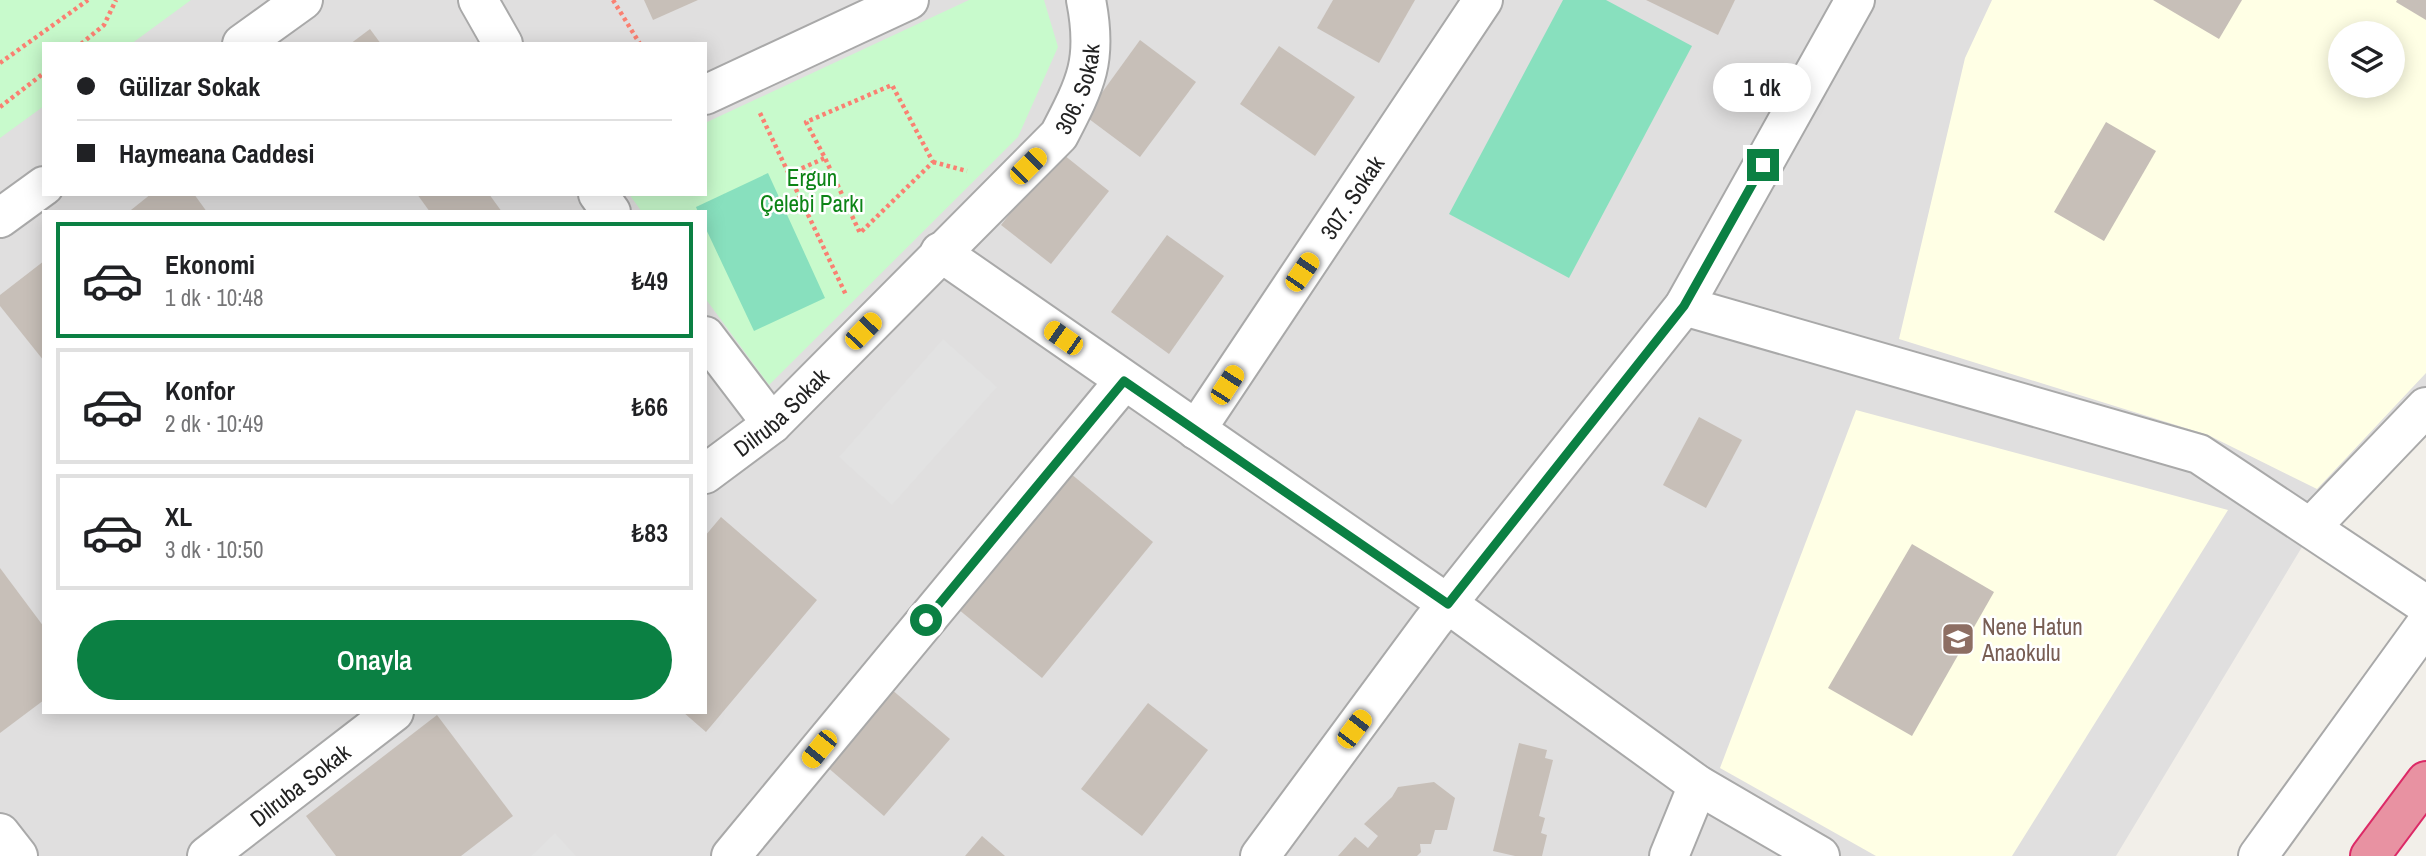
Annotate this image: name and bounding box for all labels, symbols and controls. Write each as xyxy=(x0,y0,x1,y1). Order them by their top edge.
map controls xyxy=(2328,21,2405,98)
button: layers xyxy=(2328,21,2405,98)
street label: 306. Sokak xyxy=(1047,43,1106,139)
callout: 1 dk xyxy=(1714,64,1812,113)
text: Gülizar Sokak xyxy=(119,69,260,104)
text: 1 dk xyxy=(1743,72,1781,103)
text: Haymeana Caddesi xyxy=(119,136,315,171)
car xyxy=(1006,144,1051,188)
street label: 307. Sokak xyxy=(1312,149,1391,245)
route end xyxy=(1747,149,1779,181)
park label: Ergun Çelebi Parkı xyxy=(760,162,864,219)
text: Ekonomi xyxy=(165,247,255,282)
icon: car xyxy=(81,249,144,312)
car xyxy=(1282,249,1323,295)
text: ₺49 xyxy=(632,263,668,298)
text: 1 dk · 10:48 xyxy=(165,282,264,313)
car xyxy=(841,309,886,353)
car xyxy=(1040,317,1087,359)
street label: Dilruba Sokak xyxy=(727,360,835,463)
car xyxy=(1207,362,1248,408)
text: Konfor xyxy=(165,373,235,408)
icon: car xyxy=(81,375,144,438)
text: ₺66 xyxy=(632,389,668,424)
text: 2 dk · 10:49 xyxy=(165,408,264,439)
text: XL xyxy=(165,499,192,534)
icon: car xyxy=(81,501,144,564)
text: ₺83 xyxy=(632,515,668,550)
text: 3 dk · 10:50 xyxy=(165,534,264,565)
route start xyxy=(910,604,942,636)
place label: Nene Hatun Anaokulu xyxy=(1981,611,2083,668)
button: Onayla xyxy=(77,620,672,700)
school or university icon: Nene Hatun Anaokulu xyxy=(1939,620,1977,658)
car xyxy=(1333,706,1376,752)
car xyxy=(798,726,841,772)
street label: Dilruba Sokak xyxy=(243,736,357,833)

